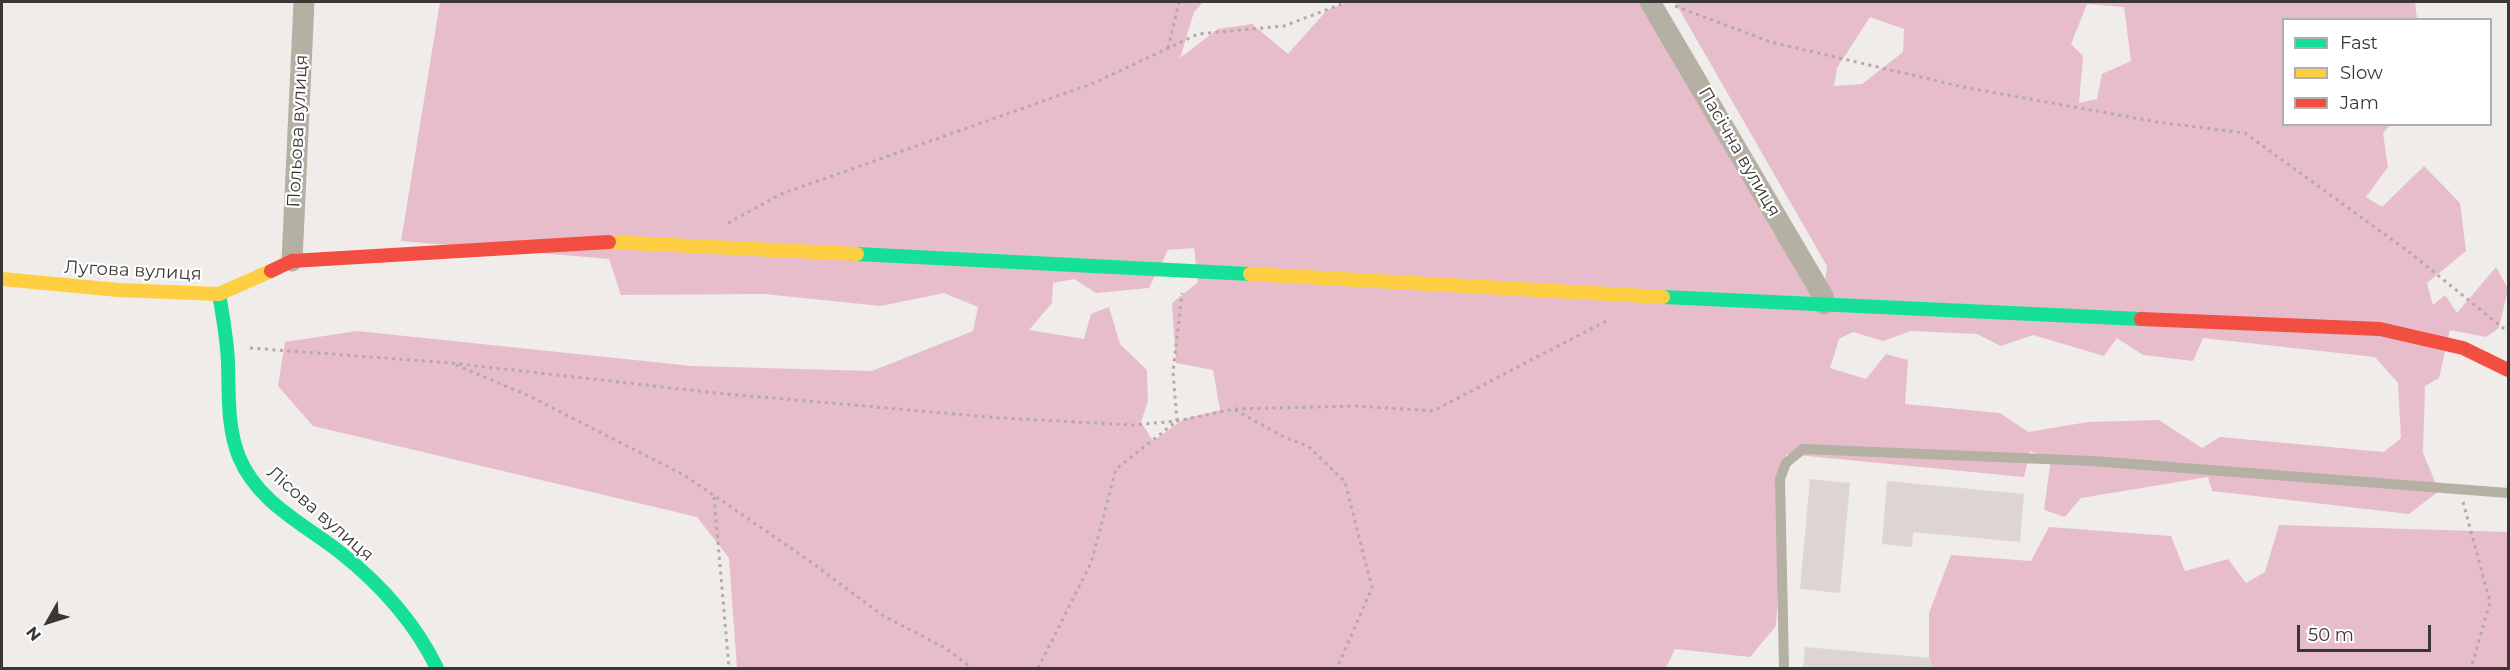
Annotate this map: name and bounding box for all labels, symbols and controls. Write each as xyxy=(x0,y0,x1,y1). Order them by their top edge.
legend xyxy=(2282,18,2492,126)
text: Fast xyxy=(2340,32,2378,54)
street label: Польова вулиця xyxy=(283,54,313,208)
text: Slow xyxy=(2340,62,2383,84)
street label: Пасічна вулиця xyxy=(1693,83,1785,221)
text: Jam xyxy=(2340,92,2379,114)
street label: Лугова вулиця xyxy=(64,257,202,285)
street label: Лісова вулиця xyxy=(262,462,378,566)
north arrow xyxy=(18,592,78,652)
scale bar xyxy=(2300,613,2434,651)
text: N xyxy=(22,623,45,645)
text: 50 m xyxy=(2308,624,2354,646)

